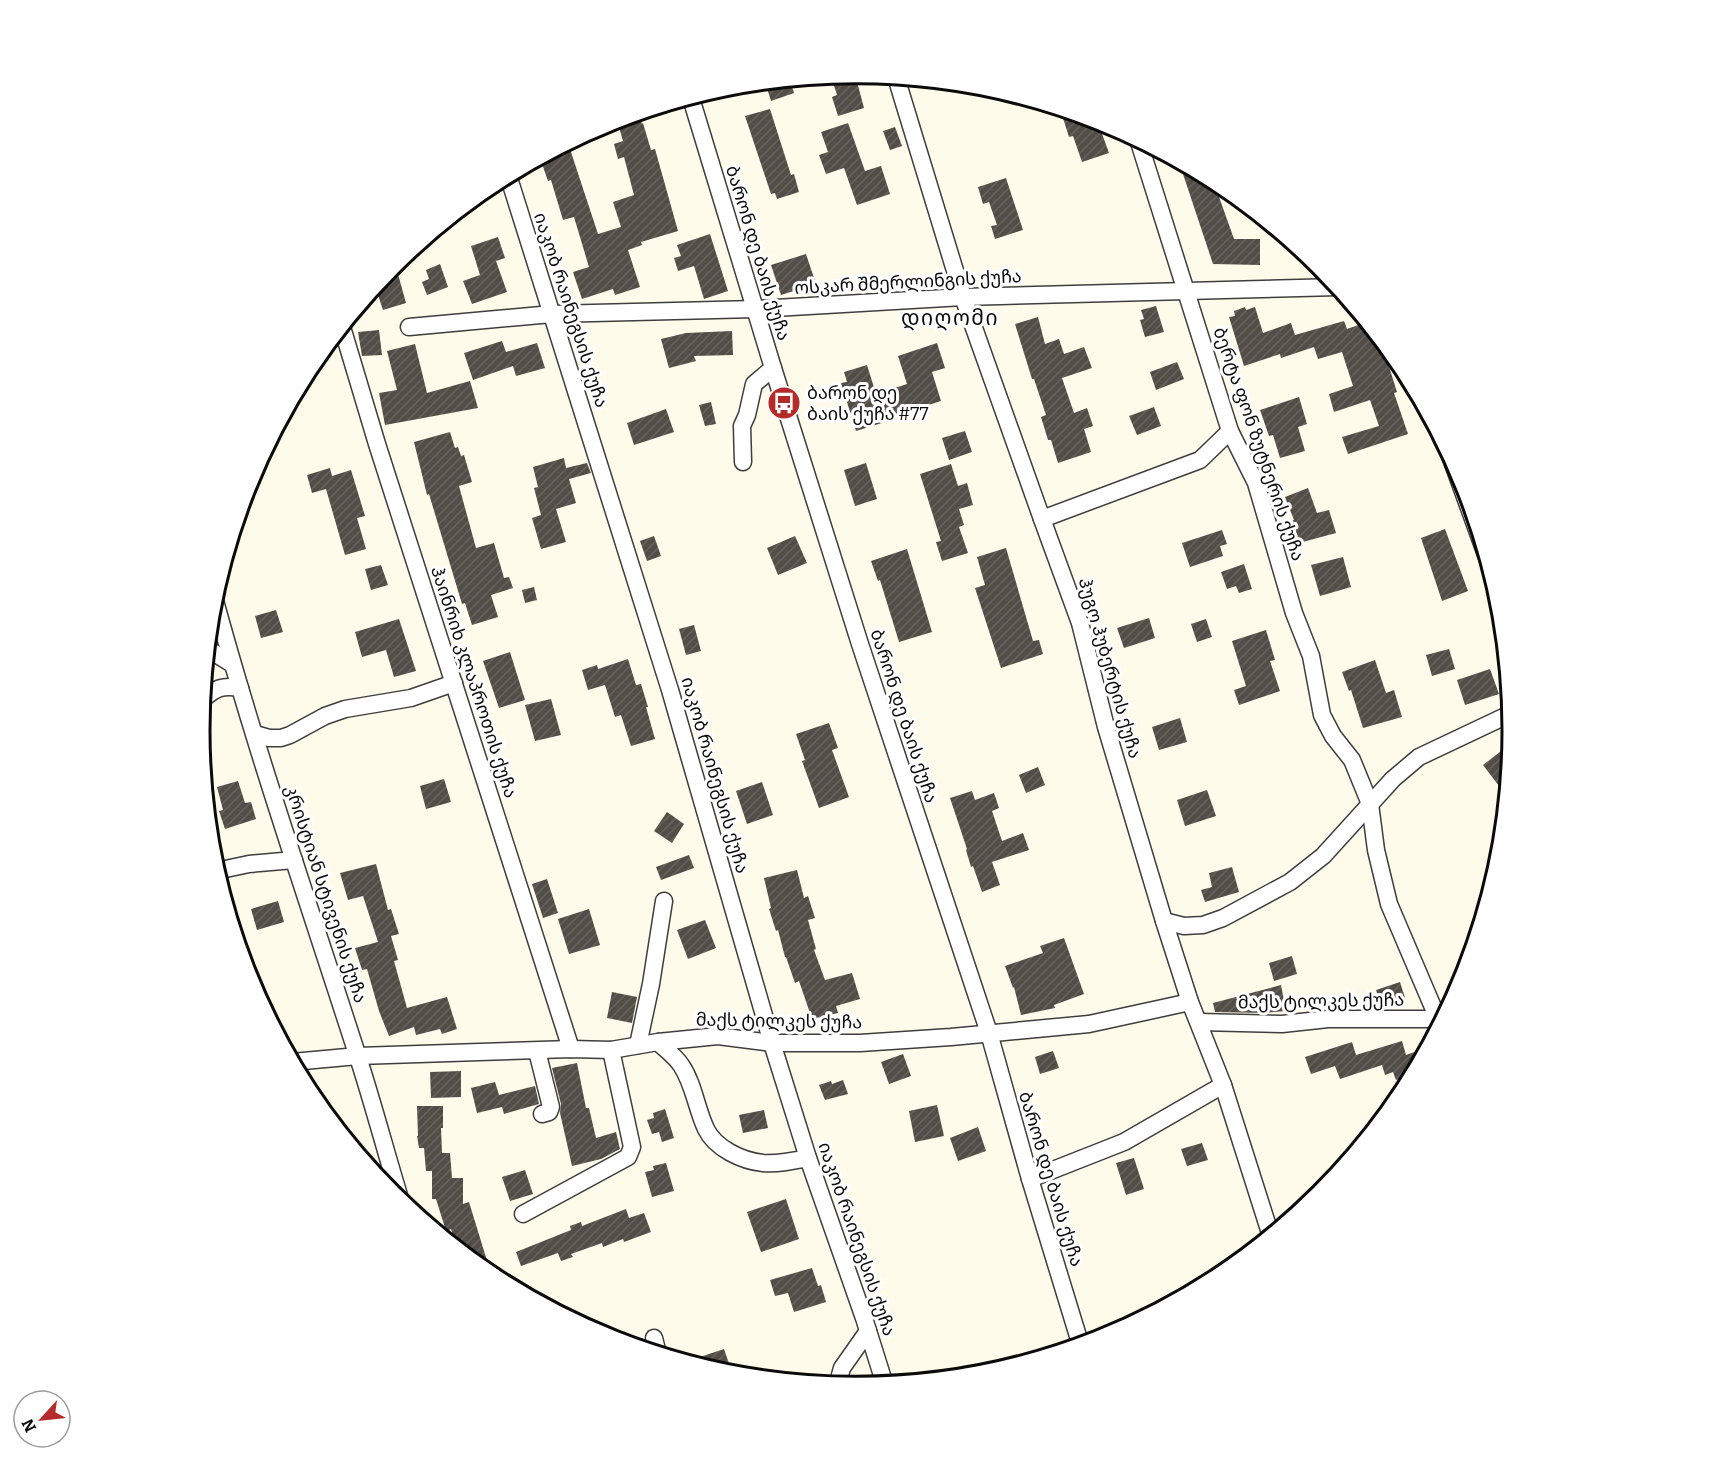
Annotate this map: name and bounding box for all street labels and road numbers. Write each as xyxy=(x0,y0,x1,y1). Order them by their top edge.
street label: ბარონ დე ბაის ქუჩა xyxy=(721,163,795,343)
street label: იაკობ რაინეგსის ქუჩა xyxy=(529,210,613,410)
street label: ოსკარ შმერლინგის ქუჩა xyxy=(794,265,1022,299)
street label: ბერტა ფონ ზუტნერის ქუჩა xyxy=(1209,324,1309,564)
street label: ჰაინრიხ კლაპროთის ქუჩა xyxy=(426,563,522,801)
street label: ჰუგო ჰუბერტის ქუჩა xyxy=(1074,575,1146,761)
street label: ბარონ დე ბაის ქუჩა xyxy=(865,626,943,806)
street label: იაკობ რაინეგსის ქუჩა xyxy=(676,674,754,876)
street label: კრისტიან სტივენის ქუჩა xyxy=(280,782,372,1006)
street label: მაქს ტილკეს ქუჩა xyxy=(1238,989,1404,1013)
street label: მაქს ტილკეს ქუჩა xyxy=(696,1009,862,1033)
street label: ბარონ დე ბაის ქუჩა xyxy=(1014,1089,1088,1269)
street label: იაკობ რაინეგსის ქუჩა xyxy=(813,1139,901,1339)

